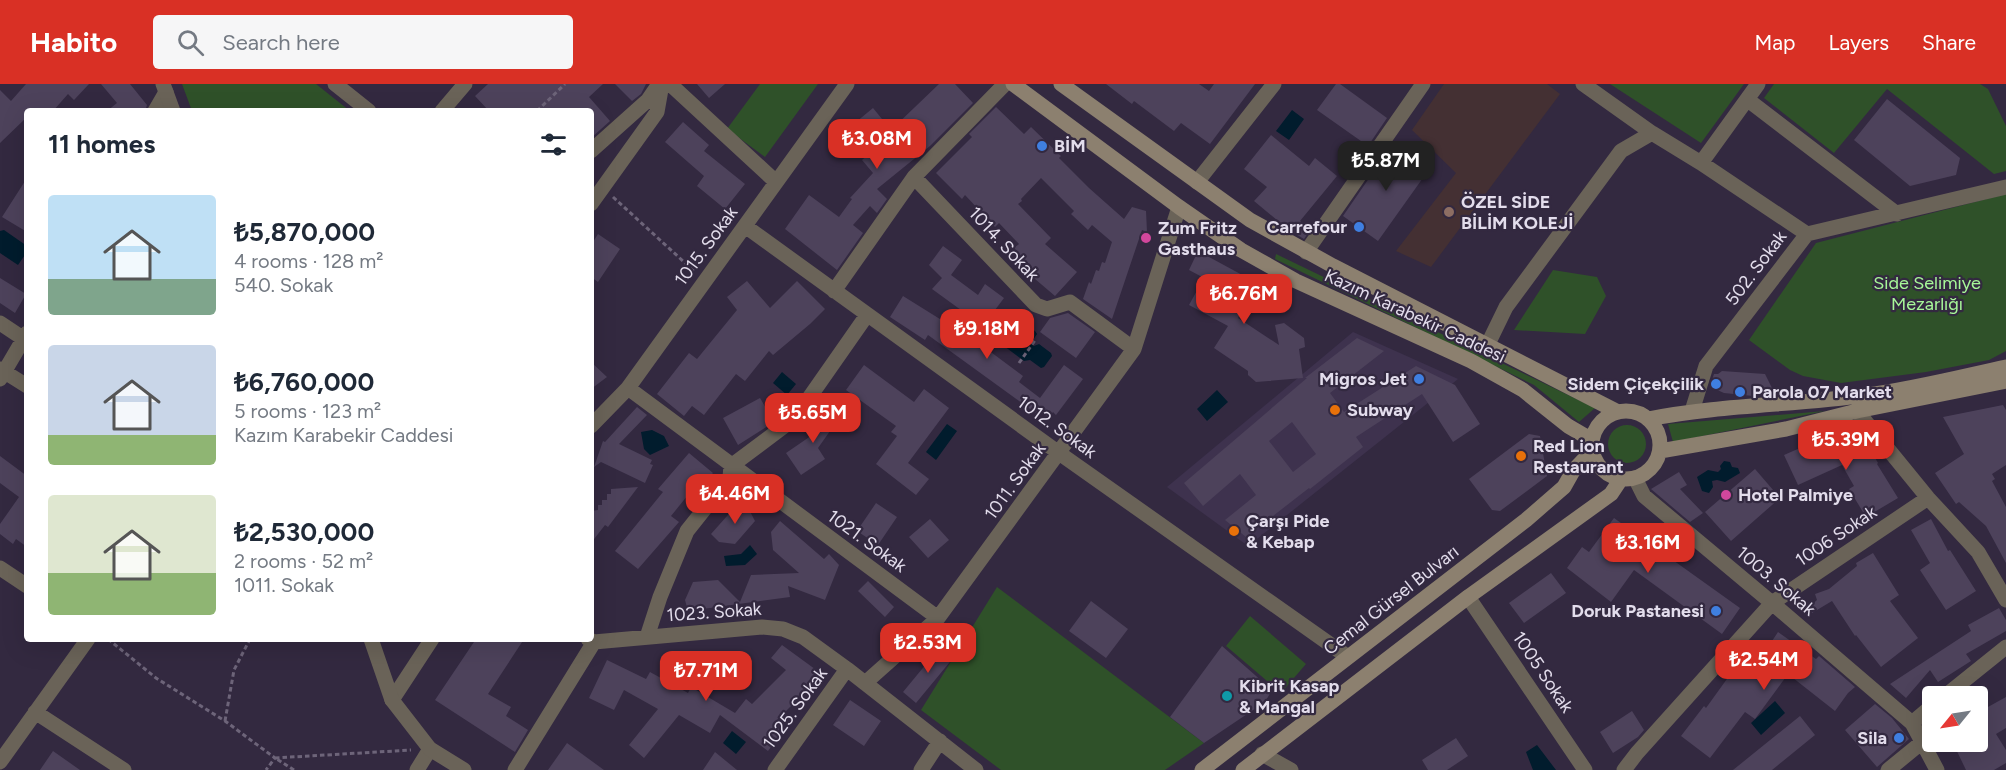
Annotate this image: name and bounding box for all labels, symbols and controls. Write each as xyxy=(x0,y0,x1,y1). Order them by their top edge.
search box xyxy=(153,15,573,69)
text: Habito xyxy=(30,25,117,59)
icon: search xyxy=(174,26,207,59)
text: Search here xyxy=(222,29,340,56)
text: Map xyxy=(1755,30,1795,55)
text: Layers xyxy=(1828,30,1889,55)
text: Share xyxy=(1922,30,1976,55)
pin: ₺3.08M xyxy=(828,119,926,170)
text: ₺3.08M xyxy=(842,126,912,150)
text: 11 homes xyxy=(48,128,155,160)
icon: filters xyxy=(537,128,570,161)
place label: BİM xyxy=(1054,135,1086,157)
marker: BİM xyxy=(1035,139,1049,153)
pin: ₺5.87M xyxy=(1337,141,1435,192)
text: ₺5.87M xyxy=(1352,148,1420,172)
place label: ÖZEL SİDE BİLİM KOLEJİ xyxy=(1461,191,1573,234)
street label: 1015. Sokak xyxy=(670,202,742,290)
street label: 1014. Sokak xyxy=(964,202,1044,286)
marker: ÖZEL SİDE BİLİM KOLEJİ xyxy=(1442,205,1456,219)
text: ₺5,870,000 xyxy=(234,216,375,248)
place label: Carrefour xyxy=(1266,216,1347,238)
place label: Zum Fritz Gasthaus xyxy=(1158,217,1237,260)
icon: home xyxy=(96,219,168,291)
marker: Carrefour xyxy=(1352,220,1366,234)
street label: 502. Sokak xyxy=(1721,226,1791,310)
marker: Zum Fritz Gasthaus xyxy=(1139,231,1153,245)
text: 4 rooms · 128 m² xyxy=(234,249,384,273)
street label: Kazım Karabekir Caddesi xyxy=(1321,264,1509,368)
park label: Side Selimiye Mezarlığı xyxy=(1873,272,1981,315)
text: 540. Sokak xyxy=(234,273,333,297)
pin: ₺6.76M xyxy=(1195,274,1293,325)
text: ₺6.76M xyxy=(1210,281,1278,305)
pin: ₺9.18M xyxy=(938,309,1036,360)
text: ₺9.18M xyxy=(954,316,1020,340)
text: ₺6,760,000 xyxy=(234,366,374,398)
place label: Migros Jet xyxy=(1319,368,1407,390)
icon: home xyxy=(96,369,168,441)
marker: Migros Jet xyxy=(1412,372,1426,386)
place label: Sidem Çiçekçilik xyxy=(1568,373,1704,395)
marker: Sidem Çiçekçilik xyxy=(1709,377,1723,391)
place label: Parola 07 Market xyxy=(1752,381,1892,403)
marker: Parola 07 Market xyxy=(1733,385,1747,399)
street label: 1012. Sokak xyxy=(1013,391,1101,463)
pin: ₺5.65M xyxy=(764,393,862,444)
text: 5 rooms · 123 m² xyxy=(234,399,381,423)
place label: Subway xyxy=(1347,399,1414,421)
text: ₺5.65M xyxy=(779,400,847,424)
marker: Subway xyxy=(1328,403,1342,417)
pin: ₺5.39M xyxy=(1797,420,1895,471)
text: Kazım Karabekir Caddesi xyxy=(234,423,453,447)
text: ₺5.39M xyxy=(1812,427,1880,451)
place label: Red Lion Restaurant xyxy=(1533,435,1624,478)
street label: 1011. Sokak xyxy=(980,438,1050,524)
marker: Red Lion Restaurant xyxy=(1514,449,1528,463)
pin: ₺4.46M xyxy=(686,474,784,525)
text: ₺4.46M xyxy=(700,481,770,505)
place label: Hotel Palmiye xyxy=(1738,484,1853,506)
marker: Hotel Palmiye xyxy=(1719,488,1733,502)
street label: 1006 Sokak xyxy=(1791,501,1881,571)
street label: 1021. Sokak xyxy=(823,505,911,577)
place label: Çarşı Pide & Kebap xyxy=(1246,510,1329,553)
text: ₺2,530,000 xyxy=(234,516,374,548)
icon: home xyxy=(96,519,168,591)
pin: ₺3.16M xyxy=(1599,523,1697,574)
marker: Çarşı Pide & Kebap xyxy=(1227,524,1241,538)
text: ₺3.16M xyxy=(1616,530,1680,554)
street label: Cemal Gürsel Bulvarı xyxy=(1319,540,1463,660)
street label: 1003. Sokak xyxy=(1732,542,1820,621)
text: 2 rooms · 52 m² xyxy=(234,549,373,573)
text: 1011. Sokak xyxy=(234,573,334,597)
street label: 1023. Sokak xyxy=(666,598,762,626)
place label: Doruk Pastanesi xyxy=(1571,600,1704,622)
marker: Doruk Pastanesi xyxy=(1709,604,1723,618)
pin: ₺2.53M xyxy=(879,623,977,674)
street label: 1005 Sokak xyxy=(1508,627,1578,717)
text: ₺2.53M xyxy=(894,630,962,654)
pin: ₺2.54M xyxy=(1715,640,1813,691)
text: ₺2.54M xyxy=(1729,647,1799,671)
pin: ₺7.71M xyxy=(657,651,755,702)
text: ₺7.71M xyxy=(674,658,738,682)
street label: 1025. Sokak xyxy=(758,663,832,753)
place label: Kibrit Kasap & Mangal xyxy=(1239,675,1340,718)
north arrow xyxy=(1922,686,1988,752)
map controls xyxy=(1922,686,1988,752)
marker: Kibrit Kasap & Mangal xyxy=(1220,689,1234,703)
place label: Sila xyxy=(1857,727,1887,749)
marker: Sila xyxy=(1892,731,1906,745)

